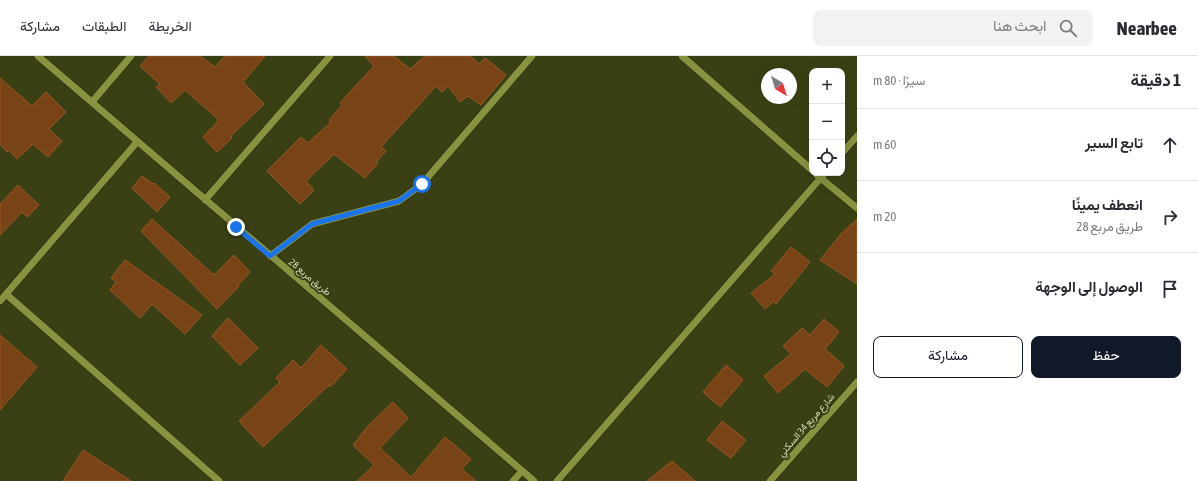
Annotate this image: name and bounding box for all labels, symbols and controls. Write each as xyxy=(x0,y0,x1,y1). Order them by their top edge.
search box xyxy=(813,10,1093,46)
text: ابحث هنا xyxy=(993,17,1047,34)
icon: search xyxy=(1057,17,1079,39)
text: Nearbee xyxy=(1117,17,1177,39)
text: مشاركة xyxy=(20,18,60,34)
text: الطبقات xyxy=(82,18,126,34)
text: الخريطة xyxy=(148,18,192,34)
north arrow xyxy=(761,68,797,104)
map controls xyxy=(809,68,845,176)
button: + xyxy=(809,68,845,104)
text: 1 دقيقة xyxy=(1131,70,1181,90)
text: سيرًا · 80 m xyxy=(873,73,925,88)
button: − xyxy=(809,104,845,140)
text: تابع السير xyxy=(1085,134,1143,151)
icon: ahead xyxy=(1159,134,1181,156)
text: 60 m xyxy=(873,137,896,152)
button: locate xyxy=(809,140,845,176)
route start xyxy=(413,175,431,193)
text: انعطف يمينًا xyxy=(1072,196,1143,213)
icon: right xyxy=(1159,206,1181,228)
text: 20 m xyxy=(873,209,896,224)
route end xyxy=(227,218,245,236)
text: طريق مربع 28 xyxy=(1076,219,1143,234)
street label: طريق مربع 28 xyxy=(286,256,334,299)
text: الوصول إلى الوجهة xyxy=(1035,278,1143,295)
icon: arrive xyxy=(1159,278,1181,300)
button: مشاركة xyxy=(873,336,1023,378)
button: حفظ xyxy=(1031,336,1181,378)
street label: شارع مربع 34 السكني xyxy=(776,391,839,461)

